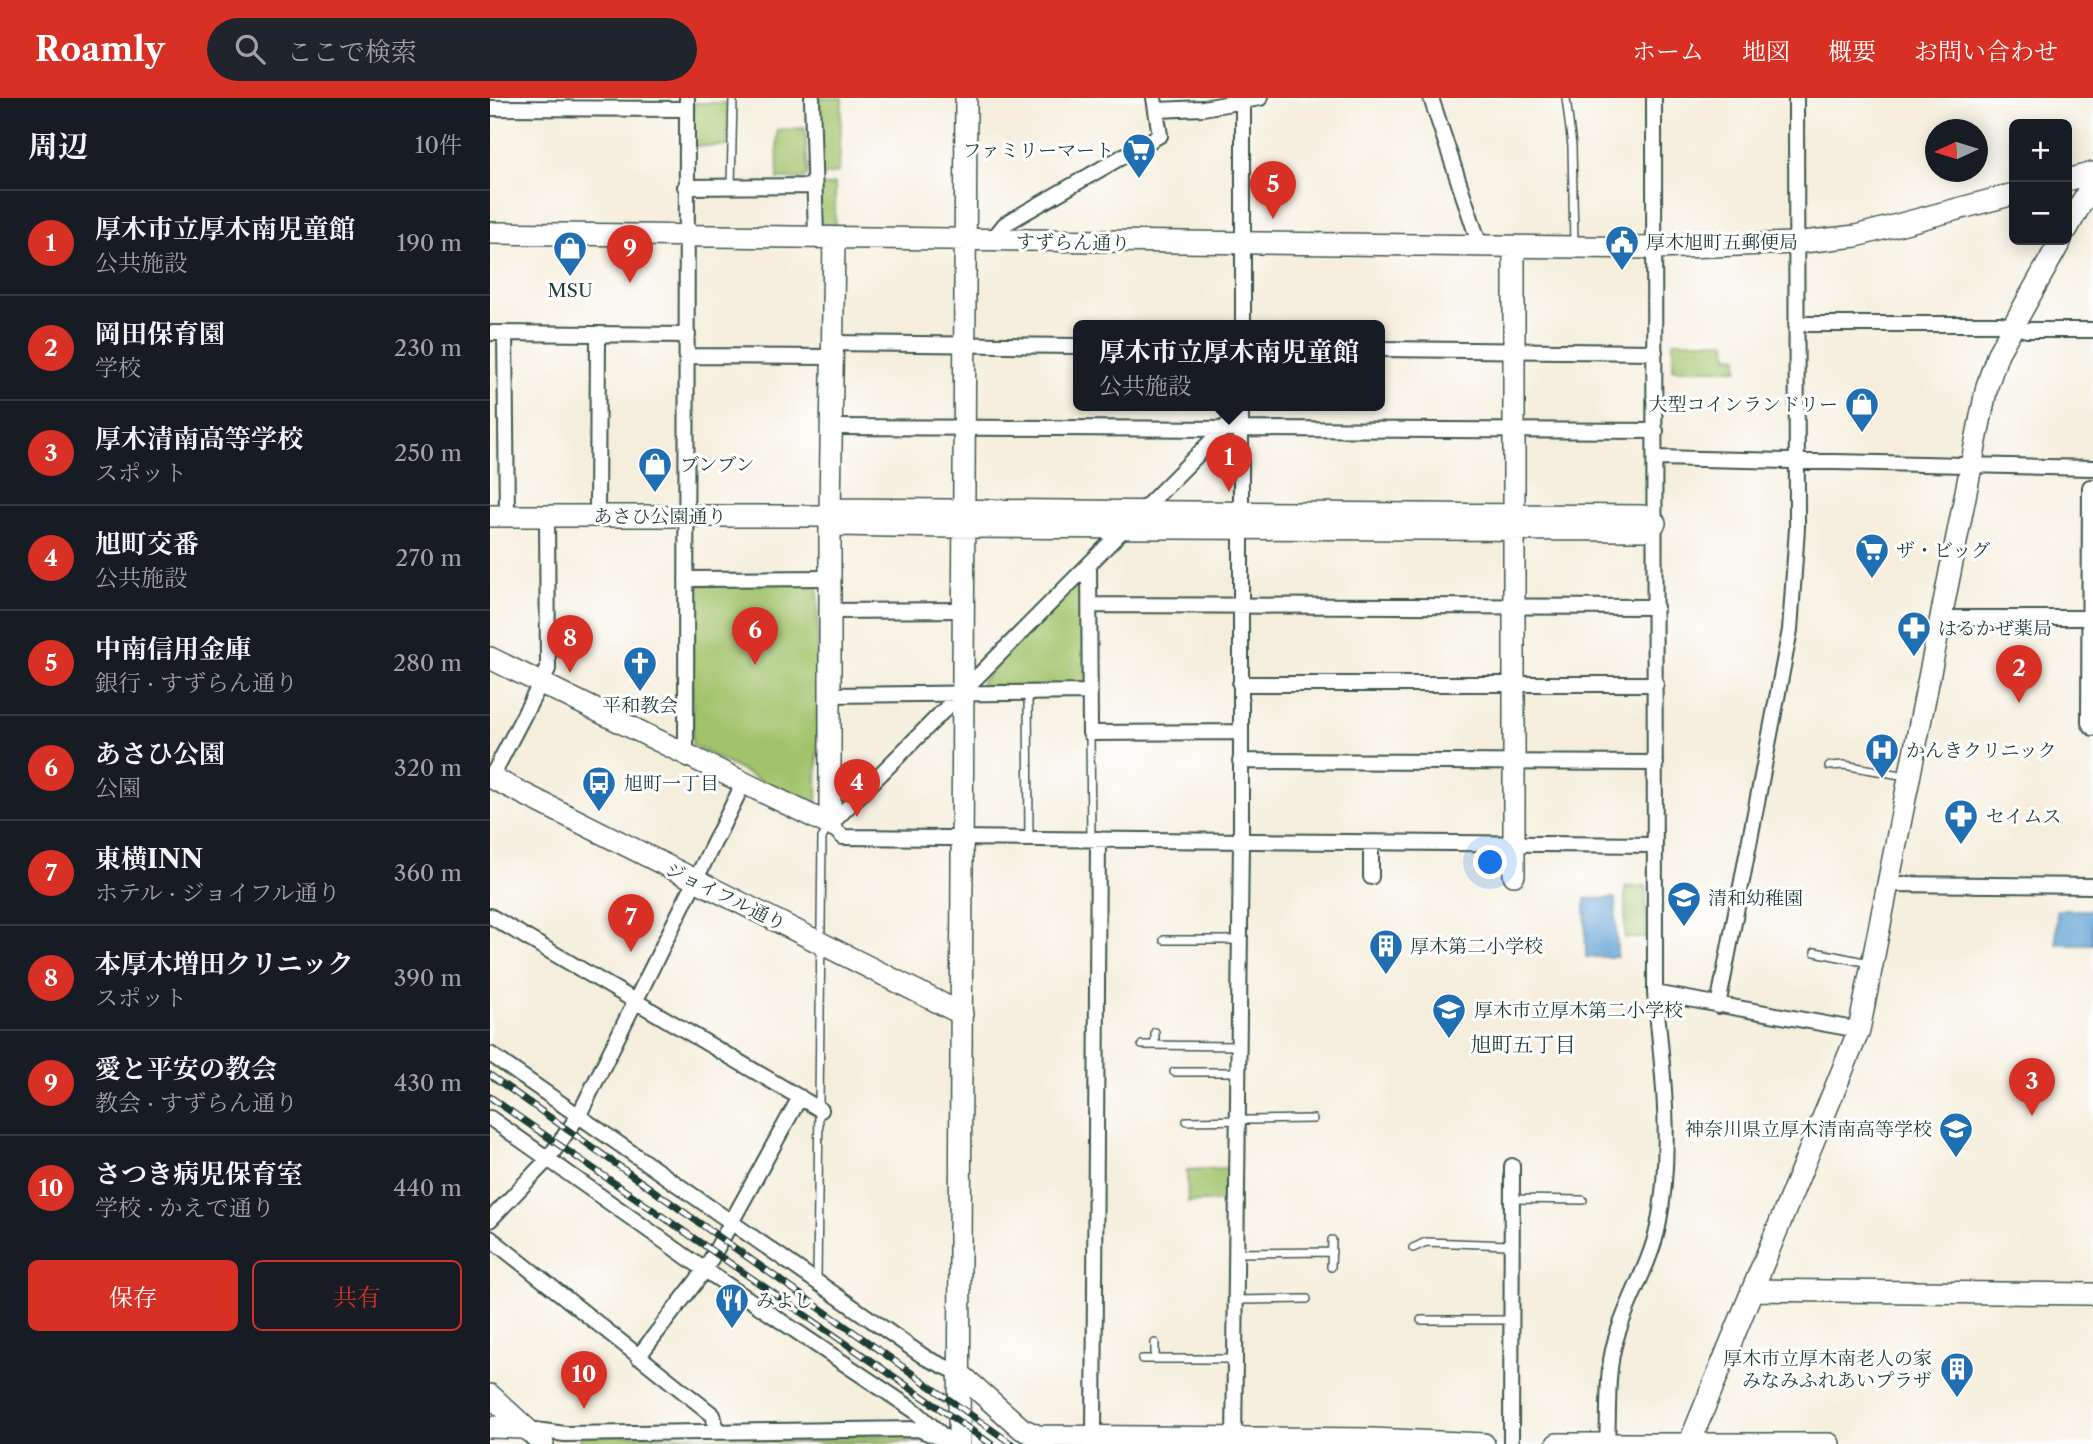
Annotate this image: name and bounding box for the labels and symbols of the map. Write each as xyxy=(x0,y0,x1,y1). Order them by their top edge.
north arrow xyxy=(1925,119,1988,182)
supermarket icon: ファミリーマート xyxy=(1120,131,1158,180)
place label: ファミリーマート xyxy=(962,139,1114,162)
pin: 5 xyxy=(1250,161,1296,219)
public building icon: 厚木旭町五郵便局 xyxy=(1603,223,1641,272)
pin: 9 xyxy=(607,225,653,283)
shop icon: MSU xyxy=(551,229,589,278)
street label: すずらん通り xyxy=(1016,230,1130,255)
place label: 厚木旭町五郵便局 xyxy=(1646,231,1798,254)
place label: MSU xyxy=(547,279,593,302)
shop icon: 大型コインランドリー xyxy=(1843,385,1881,434)
place label: 大型コインランドリー xyxy=(1649,393,1838,416)
pin: 1 xyxy=(1206,434,1252,492)
shop icon: ブンブン xyxy=(636,445,674,494)
place label: ブンブン xyxy=(680,453,754,476)
street label: あさひ公園通り xyxy=(593,505,727,528)
supermarket icon: ザ・ビッグ xyxy=(1853,531,1891,580)
place label: ザ・ビッグ xyxy=(1896,539,1990,562)
pin: 6 xyxy=(732,607,778,665)
pharmacy icon: はるかぜ薬局 xyxy=(1895,609,1933,658)
pin: 8 xyxy=(547,615,593,673)
place label: はるかぜ薬局 xyxy=(1938,617,2052,640)
church icon: 平和教会 xyxy=(621,644,659,693)
pin: 2 xyxy=(1996,645,2042,703)
place label: 平和教会 xyxy=(602,694,678,717)
hospital icon: かんきクリニック xyxy=(1863,731,1901,780)
place label: かんきクリニック xyxy=(1906,739,2057,762)
pin: 4 xyxy=(834,759,880,817)
bus stop icon: 旭町一丁目 xyxy=(580,764,618,813)
place label: 旭町一丁目 xyxy=(624,772,719,795)
pharmacy icon: セイムス xyxy=(1942,797,1980,846)
place label: セイムス xyxy=(1986,805,2061,828)
your location xyxy=(1473,845,1507,879)
street label: ジョイフル通り xyxy=(662,857,790,936)
school or university icon: 清和幼稚園 xyxy=(1665,879,1703,928)
place label: 清和幼稚園 xyxy=(1708,887,1803,910)
pin: 7 xyxy=(608,894,654,952)
building icon: 厚木第二小学校 xyxy=(1367,927,1405,976)
place label: 厚木第二小学校 xyxy=(1410,935,1543,958)
school or university icon: 厚木市立厚木第二小学校 xyxy=(1430,991,1468,1040)
place label: 厚木市立厚木第二小学校 xyxy=(1474,999,1683,1022)
district label: 旭町五丁目 xyxy=(1471,1032,1576,1057)
pin: 3 xyxy=(2009,1058,2055,1116)
school or university icon: 神奈川県立厚木清南高等学校 xyxy=(1937,1110,1975,1159)
place label: 神奈川県立厚木清南高等学校 xyxy=(1685,1118,1932,1141)
restaurant icon: みよし xyxy=(713,1281,751,1330)
place label: みよし xyxy=(756,1289,813,1312)
place label: 厚木市立厚木南老人の家 みなみふれあいプラザ xyxy=(1723,1347,1932,1392)
building icon: 厚木市立厚木南老人の家 みなみふれあいプラザ xyxy=(1938,1350,1976,1399)
pin: 10 xyxy=(561,1351,607,1409)

